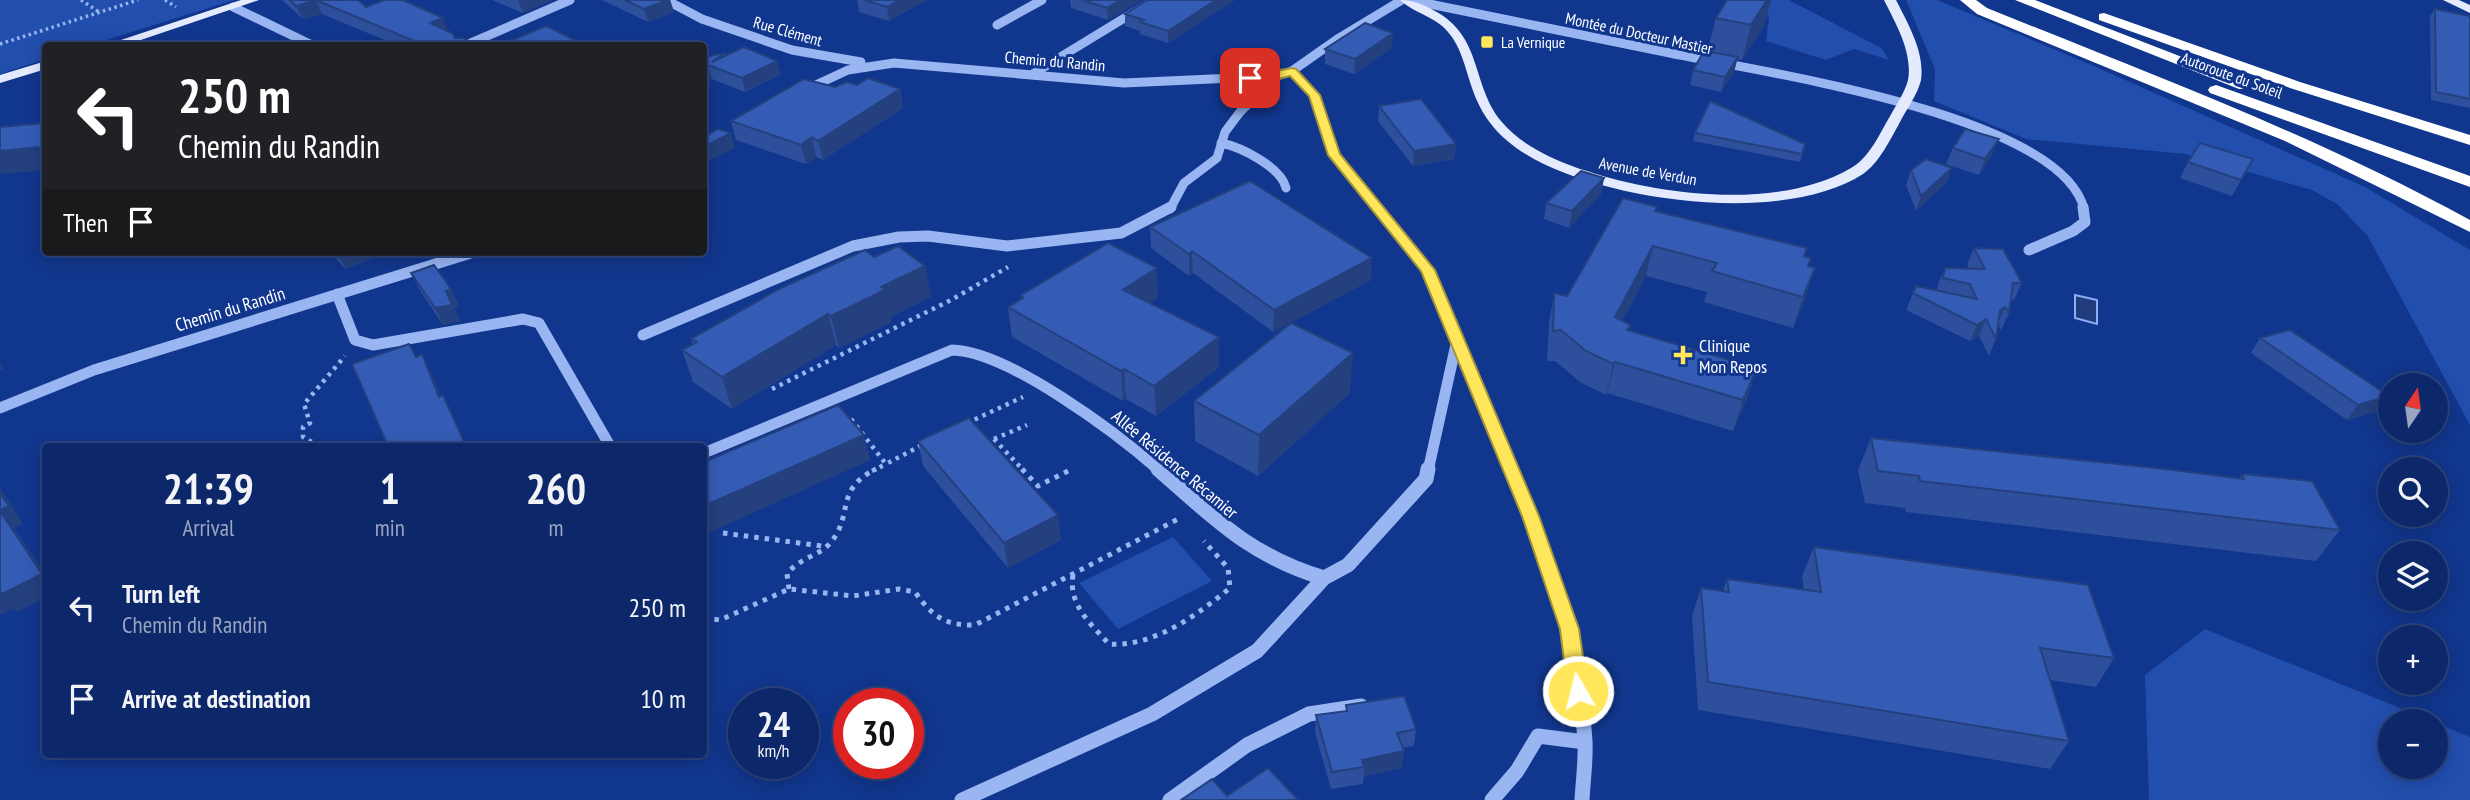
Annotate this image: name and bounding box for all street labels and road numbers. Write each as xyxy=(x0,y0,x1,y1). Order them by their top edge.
street label: Montée du Docteur Mastier xyxy=(1564,8,1715,58)
street label: Rue Clément xyxy=(751,12,825,51)
street label: Chemin du Randin xyxy=(1004,47,1106,75)
street label: Autoroute du Soleil xyxy=(2178,47,2286,103)
street label: Avenue de Verdun xyxy=(1598,153,1698,189)
street label: Chemin du Randin xyxy=(172,281,288,337)
street label: Allée Résidence Récamier xyxy=(1107,404,1243,524)

